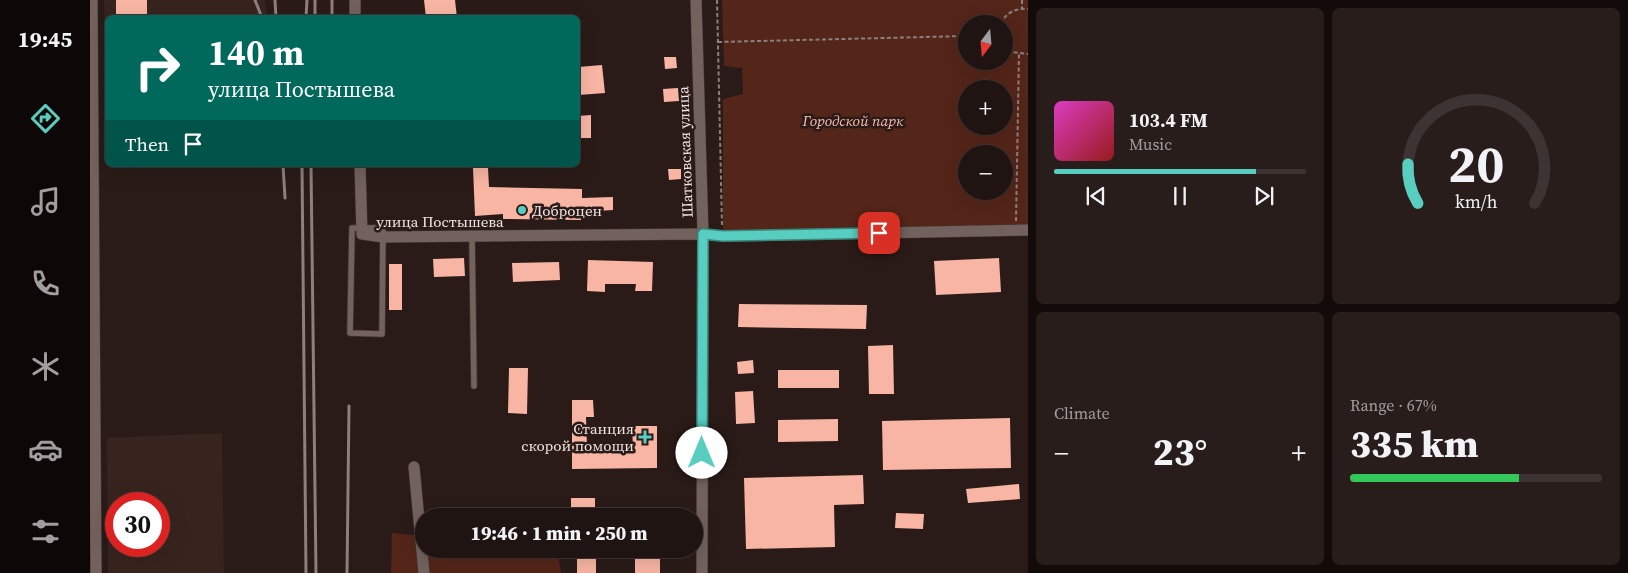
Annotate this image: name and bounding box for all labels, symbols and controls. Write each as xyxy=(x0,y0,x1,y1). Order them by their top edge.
north arrow xyxy=(958,15,1012,70)
map controls xyxy=(958,15,1013,200)
text: 19:45 xyxy=(18,24,72,54)
text: 140 m xyxy=(208,29,304,77)
icon: right xyxy=(125,35,190,100)
text: улица Постышева xyxy=(208,74,395,104)
button: + xyxy=(958,80,1013,135)
street label: Шатковская улица xyxy=(672,86,698,218)
icon: directions xyxy=(28,101,63,136)
text: 103.4 FM xyxy=(1129,107,1208,133)
park label: Городской парк xyxy=(802,110,904,131)
text: 20 xyxy=(1448,128,1504,199)
icon: arrive xyxy=(179,130,207,158)
text: Then xyxy=(125,131,169,157)
text: Music xyxy=(1129,133,1172,155)
button: − xyxy=(958,145,1013,200)
icon: previous xyxy=(1082,182,1110,210)
icon: pause xyxy=(1166,182,1194,210)
icon: next xyxy=(1250,182,1278,210)
icon: music xyxy=(28,184,63,219)
text: km/h xyxy=(1455,189,1498,214)
place label: Доброцен xyxy=(532,200,602,221)
marker: Доброцен xyxy=(516,204,528,216)
street label: улица Постышева xyxy=(376,211,504,232)
pin xyxy=(858,212,900,254)
icon: arrive xyxy=(865,219,893,247)
icon: phone xyxy=(28,266,63,301)
icon: climate xyxy=(28,349,63,384)
text: Range · 67% xyxy=(1350,394,1437,416)
text: Climate xyxy=(1054,402,1110,424)
place label: Станция скорой помощи xyxy=(521,418,634,456)
text: 335 km xyxy=(1350,418,1478,470)
position arrow xyxy=(675,426,727,478)
text: 23° xyxy=(1153,426,1207,478)
marker: Станция скорой помощи xyxy=(638,430,652,444)
icon: car xyxy=(28,432,63,467)
text: − xyxy=(1054,434,1069,472)
text: + xyxy=(1291,434,1306,472)
speed limit sign: 30 xyxy=(105,492,170,557)
icon: filters xyxy=(28,514,63,549)
text: 19:46 · 1 min · 250 m xyxy=(470,520,648,546)

